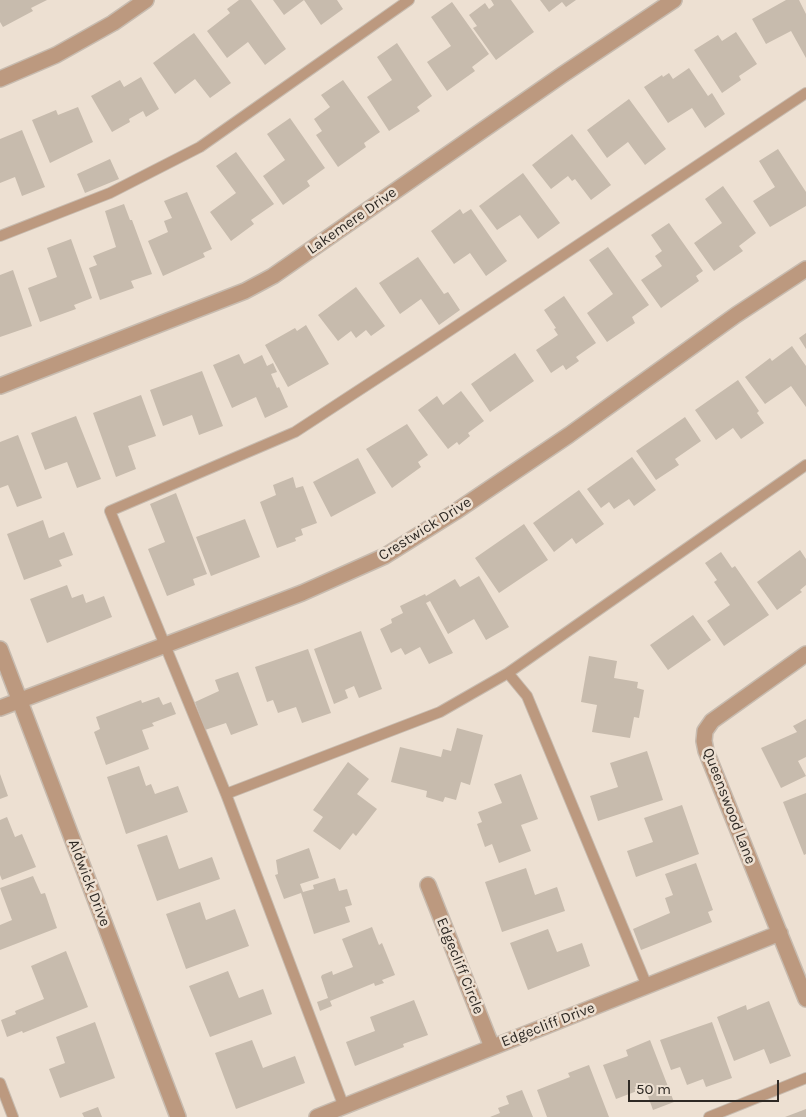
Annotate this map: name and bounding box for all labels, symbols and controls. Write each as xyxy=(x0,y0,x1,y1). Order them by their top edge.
street label: Lakemere Drive xyxy=(304,184,400,258)
street label: Crestwick Drive xyxy=(375,493,475,565)
street label: Queenswood Lane xyxy=(699,745,759,867)
street label: Aldwick Drive xyxy=(64,837,114,929)
street label: Edgecliff Circle xyxy=(432,915,488,1017)
street label: Edgecliff Drive xyxy=(499,999,597,1051)
scale bar xyxy=(631,1070,782,1102)
text: 50 m xyxy=(636,1080,671,1098)

